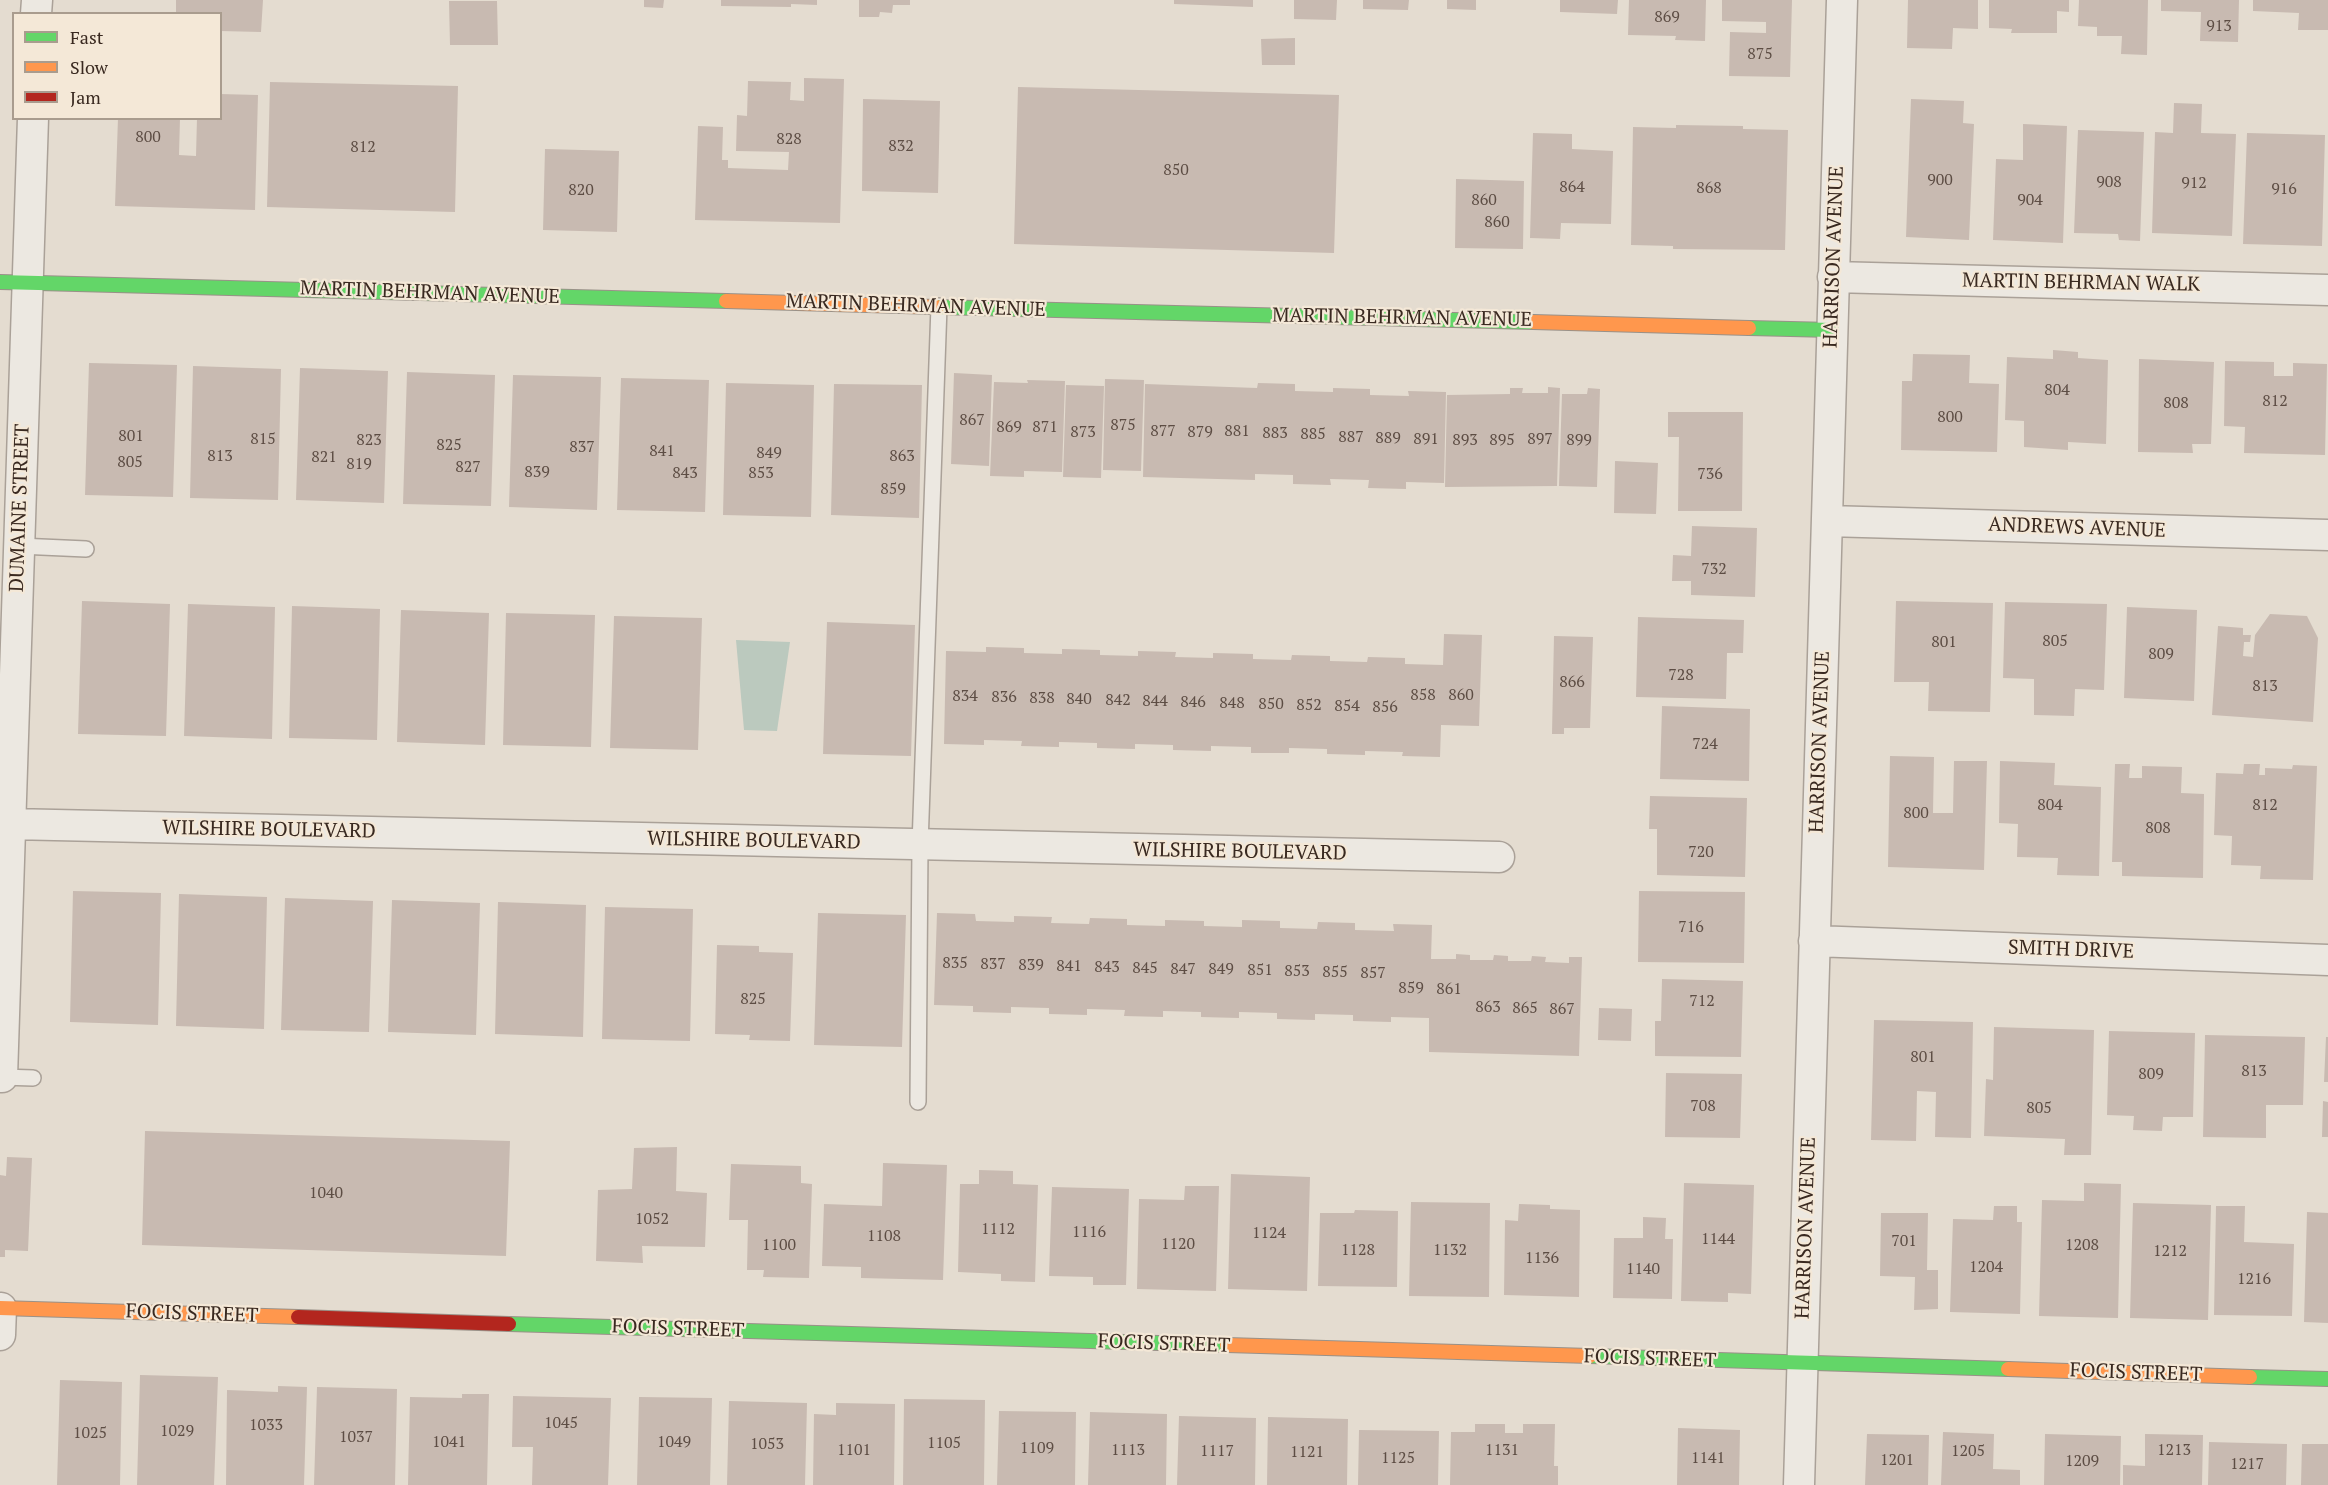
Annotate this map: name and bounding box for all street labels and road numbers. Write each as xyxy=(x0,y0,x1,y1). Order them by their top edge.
street label: HARRISON AVENUE xyxy=(1819,165,1849,349)
street label: MARTIN BEHRMAN WALK xyxy=(1962,269,2200,297)
street label: MARTIN BEHRMAN AVENUE xyxy=(300,276,560,310)
street label: MARTIN BEHRMAN AVENUE xyxy=(786,289,1046,323)
street label: MARTIN BEHRMAN AVENUE xyxy=(1272,304,1532,332)
street label: DUMAINE STREET xyxy=(5,423,35,593)
street label: ANDREWS AVENUE xyxy=(1988,513,2166,543)
street label: HARRISON AVENUE xyxy=(1805,650,1835,834)
street label: WILSHIRE BOULEVARD xyxy=(162,816,376,844)
street label: WILSHIRE BOULEVARD xyxy=(647,827,861,855)
street label: WILSHIRE BOULEVARD xyxy=(1133,838,1347,866)
street label: SMITH DRIVE xyxy=(2008,936,2134,964)
street label: HARRISON AVENUE xyxy=(1791,1136,1821,1320)
street label: FOCIS STREET xyxy=(125,1300,259,1328)
street label: FOCIS STREET xyxy=(611,1315,745,1343)
street label: FOCIS STREET xyxy=(1097,1330,1231,1358)
street label: FOCIS STREET xyxy=(1583,1345,1717,1373)
street label: FOCIS STREET xyxy=(2069,1359,2203,1387)

